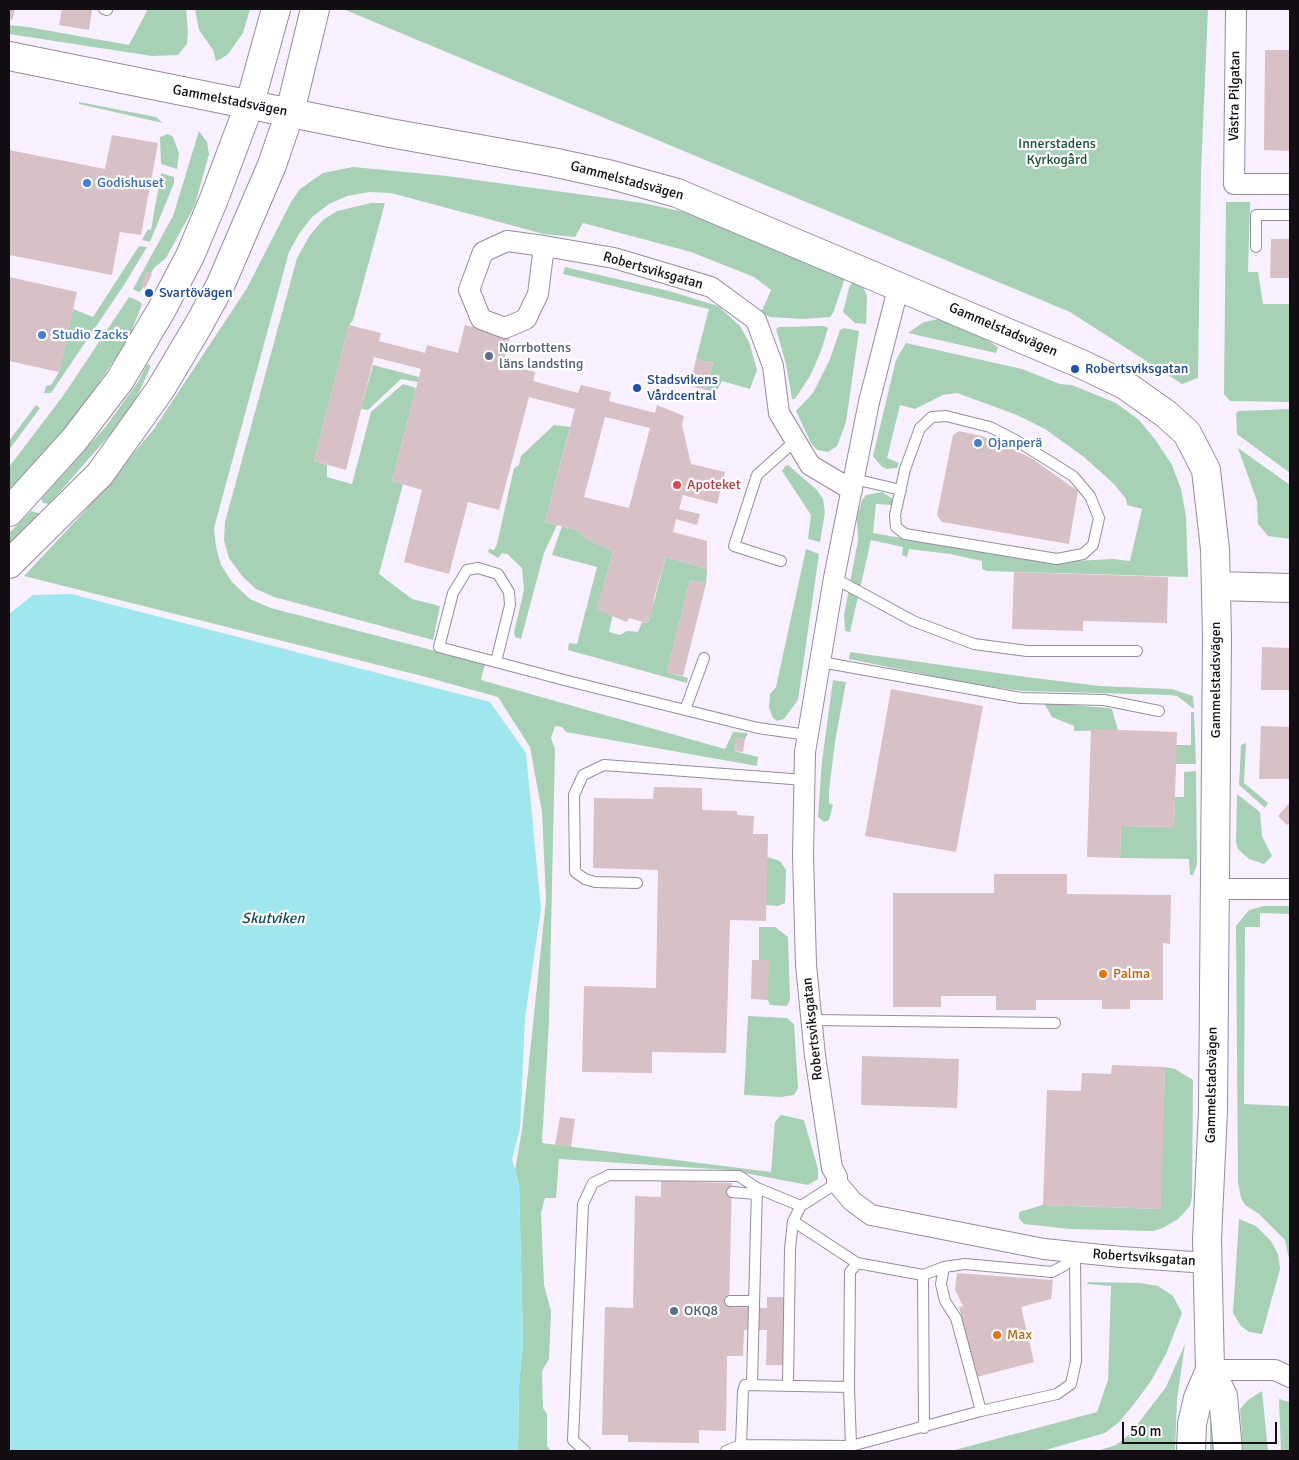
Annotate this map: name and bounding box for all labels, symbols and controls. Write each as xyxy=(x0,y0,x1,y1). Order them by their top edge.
street label: Västra Pilgatan xyxy=(1226,51,1244,141)
street label: Gammelstadsvägen xyxy=(171,82,289,120)
park label: Innerstadens Kyrkogård xyxy=(1018,136,1096,168)
street label: Gammelstadsvägen xyxy=(569,158,685,204)
place label: Godishuset xyxy=(97,175,164,191)
marker: Godishuset xyxy=(81,177,93,189)
street label: Robertsviksgatan xyxy=(601,249,705,293)
place label: Svartövägen xyxy=(159,285,233,301)
marker: Svartövägen xyxy=(143,287,155,299)
street label: Gammelstadsvägen xyxy=(946,299,1060,361)
place label: Studio Zacks xyxy=(52,327,128,343)
marker: Studio Zacks xyxy=(36,329,48,341)
place label: Norrbottens läns landsting xyxy=(499,340,583,372)
marker: Norrbottens läns landsting xyxy=(483,350,495,362)
place label: Robertsviksgatan xyxy=(1085,361,1188,377)
marker: Robertsviksgatan xyxy=(1069,363,1081,375)
place label: Stadsvikens Vårdcentral xyxy=(647,372,718,404)
marker: Stadsvikens Vårdcentral xyxy=(631,382,643,394)
place label: Ojanperä xyxy=(988,435,1042,451)
marker: Ojanperä xyxy=(972,437,984,449)
place label: Apoteket xyxy=(687,477,741,493)
marker: Apoteket xyxy=(671,479,683,491)
street label: Gammelstadsvägen xyxy=(1208,622,1224,738)
water label: Skutviken xyxy=(242,910,304,928)
place label: Palma xyxy=(1113,966,1150,982)
marker: Palma xyxy=(1097,968,1109,980)
street label: Robertsviksgatan xyxy=(799,977,827,1081)
street label: Gammelstadsvägen xyxy=(1203,1027,1221,1143)
street label: Robertsviksgatan xyxy=(1092,1246,1196,1270)
place label: OKQ8 xyxy=(684,1303,718,1319)
marker: OKQ8 xyxy=(668,1305,680,1317)
place label: Max xyxy=(1007,1327,1032,1343)
marker: Max xyxy=(991,1329,1003,1341)
scale bar xyxy=(1124,1412,1279,1444)
text: 50 m xyxy=(1130,1422,1161,1440)

